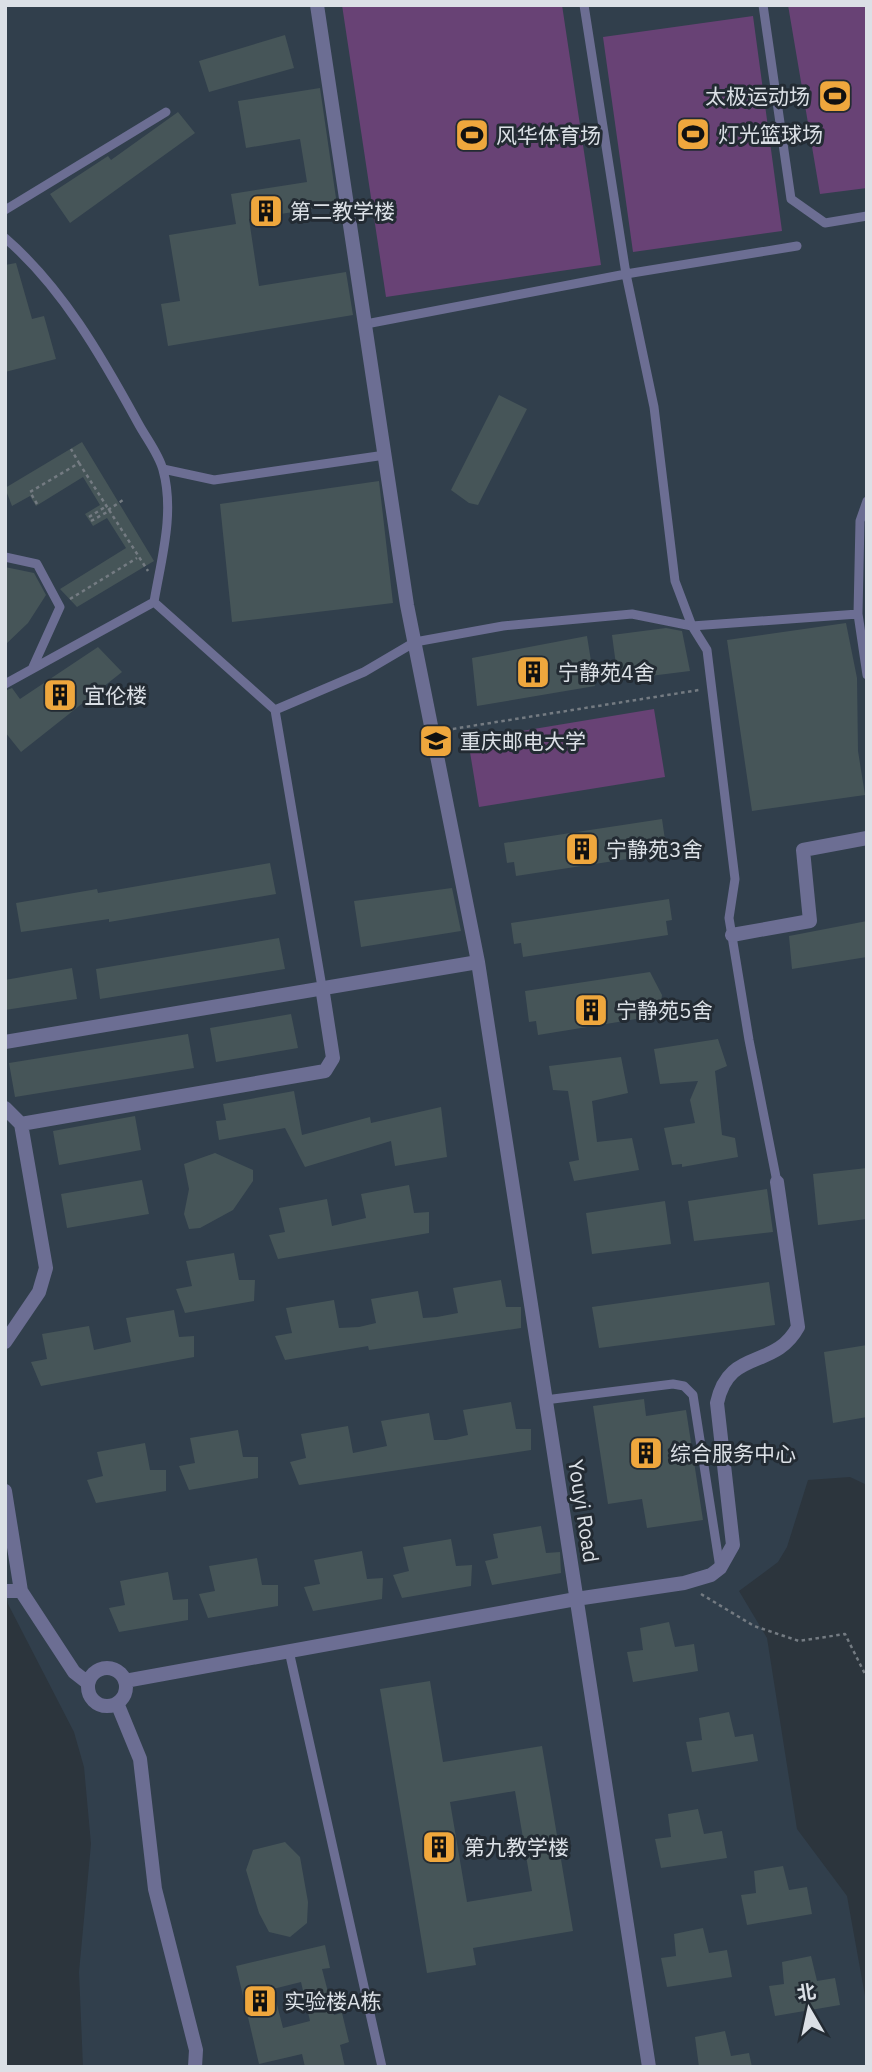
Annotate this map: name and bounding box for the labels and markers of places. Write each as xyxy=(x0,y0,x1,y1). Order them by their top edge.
sports icon: 太极运动场 xyxy=(816,77,854,115)
place label: 太极运动场 xyxy=(705,82,810,110)
sports icon: 灯光篮球场 xyxy=(674,115,712,153)
sports icon: 风华体育场 xyxy=(453,116,491,154)
place label: 灯光篮球场 xyxy=(718,120,823,148)
place label: 风华体育场 xyxy=(496,121,601,149)
building icon: 第二教学楼 xyxy=(247,192,285,230)
place label: 第二教学楼 xyxy=(290,197,395,225)
building icon: 宁静苑4舍 xyxy=(514,653,552,691)
place label: 宁静苑4舍 xyxy=(558,658,655,686)
building icon: 宜伦楼 xyxy=(41,676,79,714)
place label: 宜伦楼 xyxy=(84,681,147,709)
school or university icon: 重庆邮电大学 xyxy=(417,722,455,760)
place label: 重庆邮电大学 xyxy=(460,727,586,755)
building icon: 宁静苑3舍 xyxy=(563,830,601,868)
place label: 宁静苑3舍 xyxy=(606,835,703,863)
building icon: 宁静苑5舍 xyxy=(572,991,610,1029)
place label: 宁静苑5舍 xyxy=(616,996,713,1024)
building icon: 综合服务中心 xyxy=(627,1434,665,1472)
place label: 综合服务中心 xyxy=(670,1439,796,1467)
building icon: 第九教学楼 xyxy=(420,1828,458,1866)
place label: 第九教学楼 xyxy=(464,1833,569,1861)
building icon: 实验楼A栋 xyxy=(241,1982,279,2020)
place label: 实验楼A栋 xyxy=(284,1987,381,2015)

